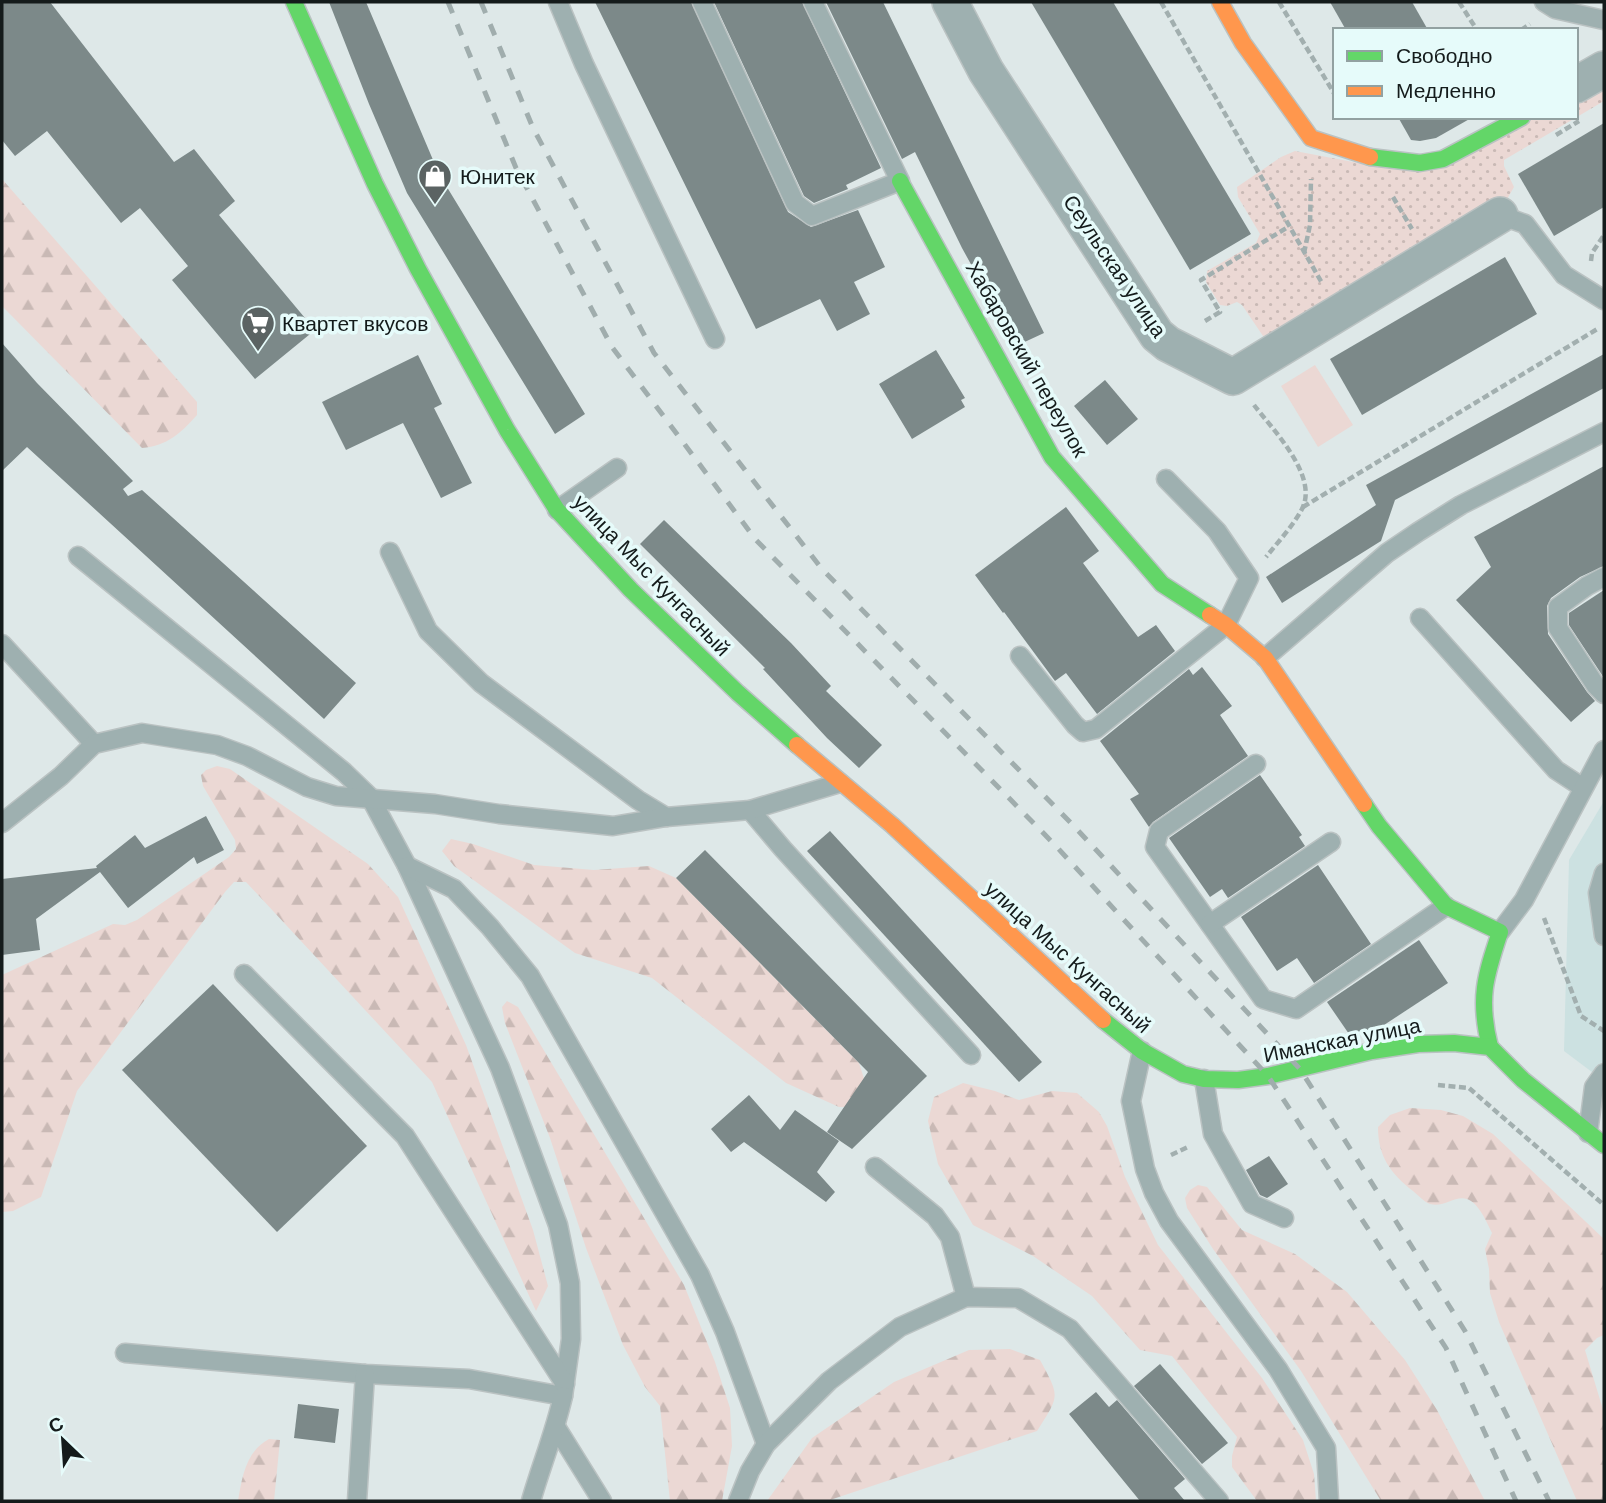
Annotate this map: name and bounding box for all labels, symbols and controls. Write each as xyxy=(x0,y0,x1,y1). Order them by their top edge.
legend xyxy=(1333,28,1578,119)
text: Свободно xyxy=(1396,44,1493,67)
text: Медленно xyxy=(1396,79,1496,102)
shop icon: Юнитек xyxy=(416,157,454,206)
place label: Юнитек xyxy=(460,165,536,188)
street label: Сеульская улица xyxy=(1059,191,1171,342)
street label: Хабаровский переулок xyxy=(962,257,1093,461)
supermarket icon: Квартет вкусов xyxy=(239,304,277,353)
place label: Квартет вкусов xyxy=(282,312,428,335)
street label: улица Мыс Кунгасный xyxy=(569,490,735,660)
street label: улица Мыс Кунгасный xyxy=(981,877,1155,1037)
street label: Иманская улица xyxy=(1261,1013,1423,1067)
north arrow xyxy=(28,1405,98,1475)
text: С xyxy=(45,1413,67,1437)

